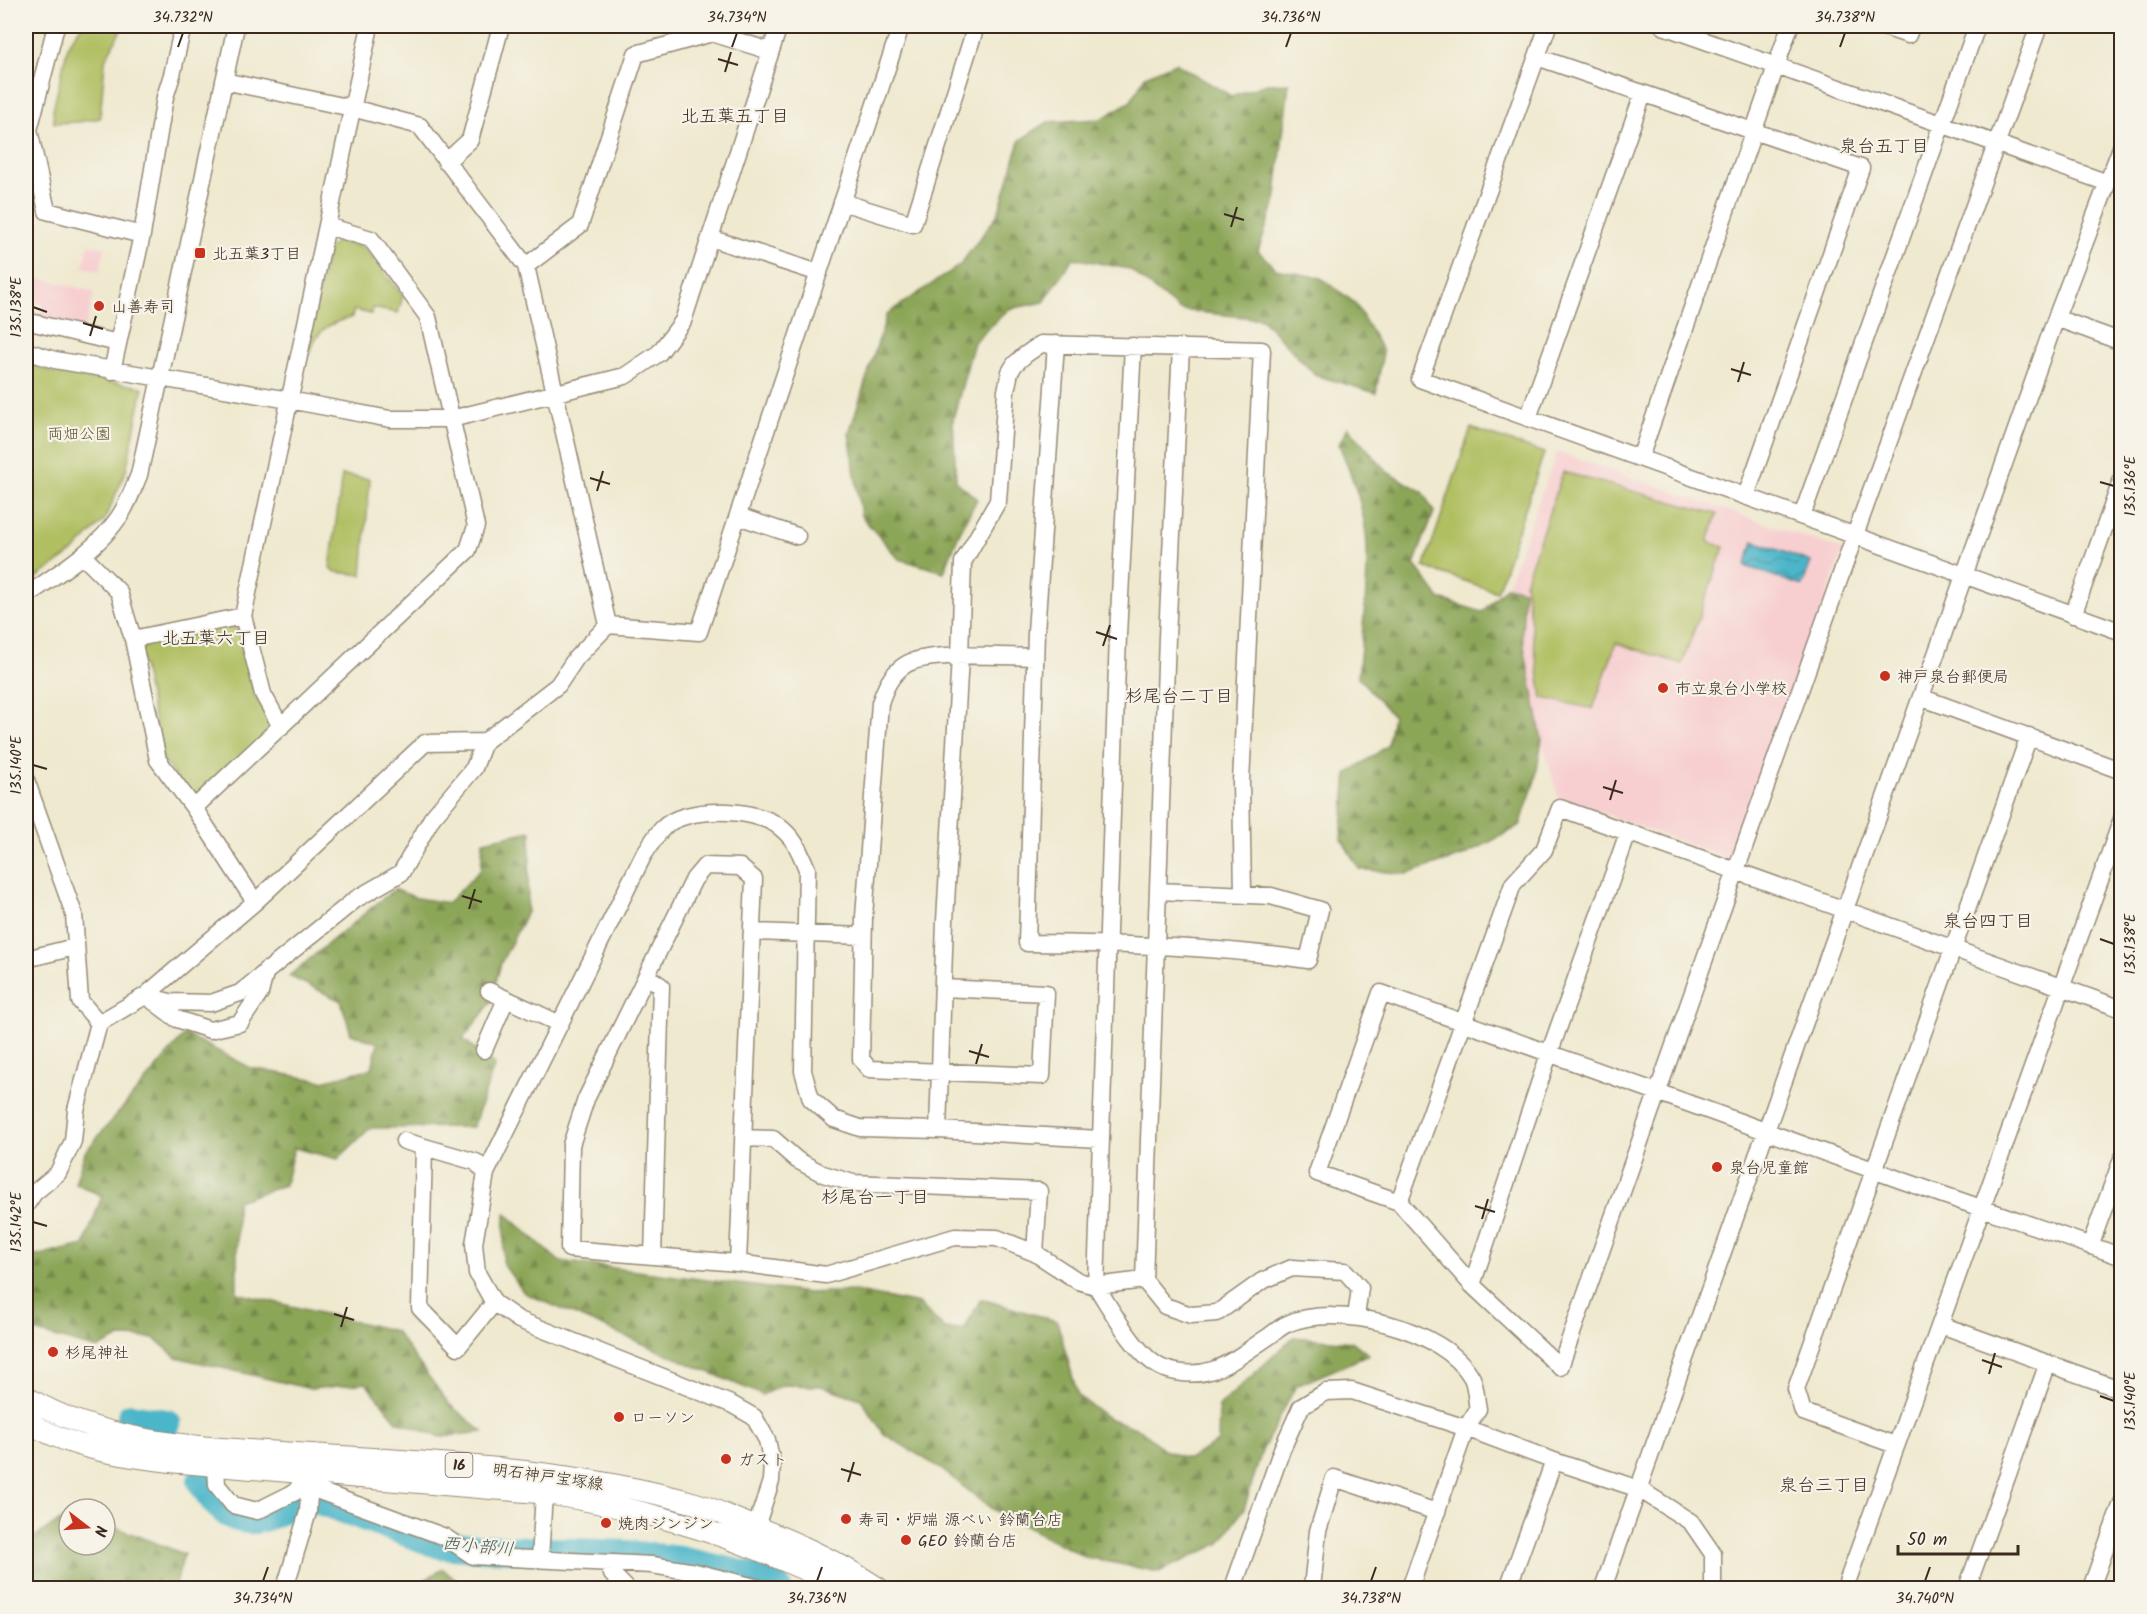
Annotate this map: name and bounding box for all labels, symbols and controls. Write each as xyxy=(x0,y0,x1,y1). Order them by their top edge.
text: 34.732°N xyxy=(153,6,213,30)
text: 34.734°N xyxy=(707,6,767,30)
text: 34.736°N xyxy=(1261,6,1321,30)
text: 34.738°N xyxy=(1815,6,1875,30)
district label: 北五葉五丁目 xyxy=(681,103,789,132)
district label: 泉台五丁目 xyxy=(1839,133,1929,162)
place label: 北五葉3丁目 xyxy=(212,242,301,267)
marker: 北五葉3丁目 xyxy=(193,246,207,260)
text: 135.138°E xyxy=(5,275,29,338)
place label: 山善寿司 xyxy=(111,295,175,320)
marker: 山善寿司 xyxy=(92,299,106,313)
park label: 両畑公園 xyxy=(47,422,111,447)
text: 135.136°E xyxy=(2119,455,2143,516)
district label: 北五葉六丁目 xyxy=(162,625,270,654)
place label: 神戸泉台郵便局 xyxy=(1897,665,2009,690)
marker: 神戸泉台郵便局 xyxy=(1878,669,1892,683)
place label: 市立泉台小学校 xyxy=(1675,677,1787,702)
marker: 市立泉台小学校 xyxy=(1656,681,1670,695)
district label: 杉尾台二丁目 xyxy=(1125,683,1233,712)
text: 135.140°E xyxy=(5,734,29,795)
district label: 泉台四丁目 xyxy=(1943,908,2033,937)
text: 135.138°E xyxy=(2119,912,2143,975)
place label: 泉台児童館 xyxy=(1729,1156,1809,1181)
marker: 泉台児童館 xyxy=(1710,1160,1724,1174)
district label: 杉尾台一丁目 xyxy=(821,1184,929,1213)
text: 135.142°E xyxy=(5,1191,29,1252)
place label: 杉尾神社 xyxy=(65,1341,129,1366)
marker: 杉尾神社 xyxy=(46,1345,60,1359)
text: 135.140°E xyxy=(2119,1370,2143,1431)
place label: ローソン xyxy=(631,1406,695,1431)
marker: ローソン xyxy=(612,1410,626,1424)
place label: ガスト xyxy=(738,1448,788,1473)
marker: ガスト xyxy=(719,1452,733,1466)
road number: 16 xyxy=(446,1453,472,1477)
street label: 明石神戸宝塚線 xyxy=(491,1457,605,1498)
district label: 泉台三丁目 xyxy=(1779,1472,1869,1501)
north arrow xyxy=(57,1497,117,1557)
place label: 寿司・炉端 源べい 鈴蘭台店 xyxy=(858,1508,1063,1533)
place label: 焼肉ジンジン xyxy=(618,1512,714,1537)
marker: 寿司・炉端 源べい 鈴蘭台店 xyxy=(839,1512,853,1526)
marker: 焼肉ジンジン xyxy=(599,1516,613,1530)
scale bar xyxy=(1898,1518,2018,1556)
text: N xyxy=(86,1522,113,1539)
text: 50 m xyxy=(1907,1526,1947,1555)
place label: GEO 鈴蘭台店 xyxy=(918,1529,1017,1554)
water label: 西小部川 xyxy=(441,1530,515,1565)
marker: GEO 鈴蘭台店 xyxy=(899,1533,913,1547)
text: 34.734°N xyxy=(233,1587,293,1611)
text: 34.736°N xyxy=(787,1587,847,1611)
text: 34.738°N xyxy=(1341,1587,1401,1611)
text: 34.740°N xyxy=(1896,1587,1954,1611)

